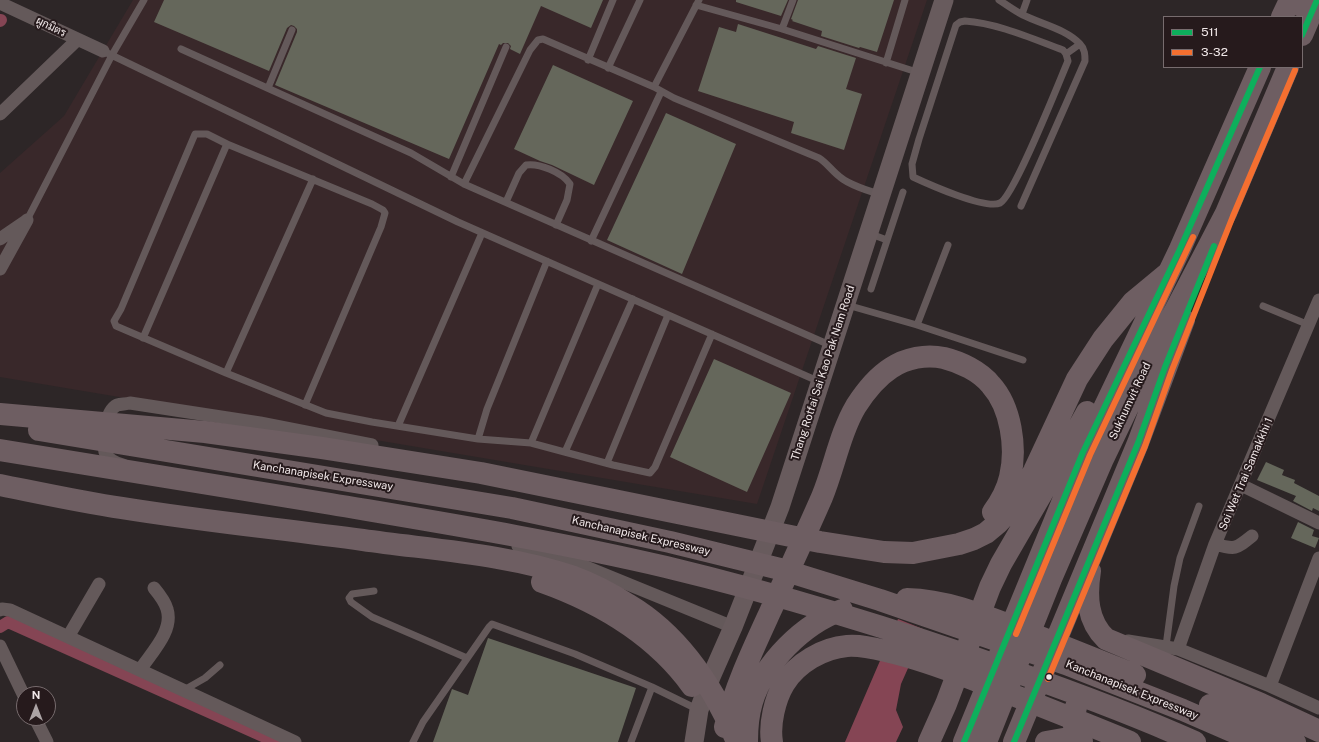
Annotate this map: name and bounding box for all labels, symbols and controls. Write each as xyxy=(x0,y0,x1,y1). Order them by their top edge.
street label: ผูกมิตร xyxy=(34,14,68,40)
legend xyxy=(1163,16,1303,68)
text: 511 xyxy=(1201,25,1218,39)
text: 3-32 xyxy=(1201,45,1228,59)
street label: Thang Rotfai Sai Kao Pak Nam Road xyxy=(788,284,858,462)
street label: Sukhumvit Road xyxy=(1106,360,1154,442)
street label: Soi Wet Trai Samakkhi 1 xyxy=(1216,416,1276,532)
street label: Kanchanapisek Expressway xyxy=(252,458,394,494)
street label: Kanchanapisek Expressway xyxy=(570,514,712,558)
street label: Kanchanapisek Expressway xyxy=(1064,657,1200,723)
unlabelled marker xyxy=(1044,672,1054,682)
north arrow xyxy=(16,686,56,726)
text: N xyxy=(32,689,40,701)

